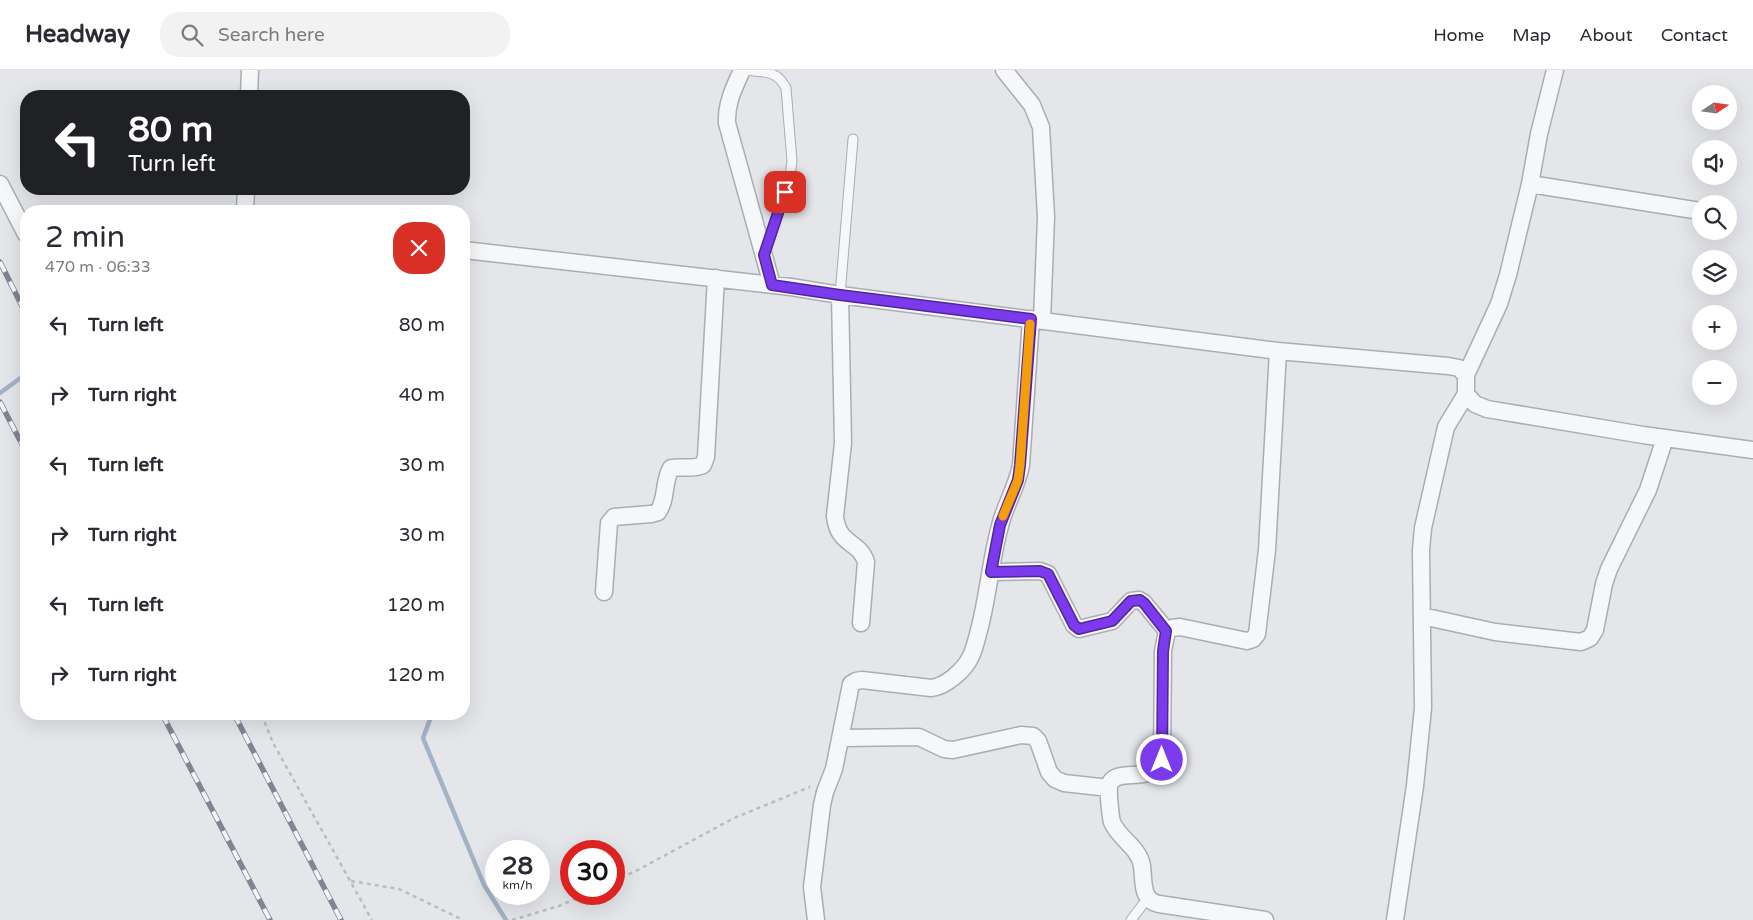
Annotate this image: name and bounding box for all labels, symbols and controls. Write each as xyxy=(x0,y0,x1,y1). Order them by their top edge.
search box xyxy=(160,12,510,57)
text: Headway xyxy=(25,20,130,49)
icon: search xyxy=(178,21,206,49)
text: Search here xyxy=(218,24,325,46)
text: Home xyxy=(1433,24,1484,46)
text: Map xyxy=(1512,24,1551,46)
text: About xyxy=(1579,24,1633,46)
text: Contact xyxy=(1661,24,1728,46)
north arrow xyxy=(1692,85,1738,130)
map controls xyxy=(1692,85,1737,405)
text: 80 m xyxy=(128,109,213,151)
icon: left xyxy=(45,110,110,175)
button: sound xyxy=(1692,140,1737,185)
text: Turn left xyxy=(128,151,216,177)
pin xyxy=(764,171,806,213)
icon: arrive xyxy=(771,178,799,206)
button: search xyxy=(1692,195,1737,240)
text: 2 min xyxy=(45,219,125,256)
button: close xyxy=(393,222,445,274)
button: layers xyxy=(1692,250,1737,295)
text: 470 m · 06:33 xyxy=(45,257,151,277)
button: + xyxy=(1692,305,1737,350)
icon: left xyxy=(45,311,73,339)
text: Turn left xyxy=(88,314,164,336)
text: 80 m xyxy=(399,314,445,336)
button: − xyxy=(1692,360,1737,405)
icon: right xyxy=(45,381,73,409)
text: Turn right xyxy=(88,384,176,406)
text: 40 m xyxy=(399,384,445,406)
icon: left xyxy=(45,451,73,479)
text: Turn left xyxy=(88,454,164,476)
text: 30 m xyxy=(399,454,445,476)
icon: right xyxy=(45,521,73,549)
text: Turn right xyxy=(88,524,176,546)
text: 30 m xyxy=(399,524,445,546)
icon: left xyxy=(45,591,73,619)
text: Turn left xyxy=(88,594,164,616)
text: 120 m xyxy=(387,594,445,616)
icon: right xyxy=(45,661,73,689)
text: Turn right xyxy=(88,664,176,686)
text: 120 m xyxy=(387,664,445,686)
position arrow xyxy=(1135,733,1187,785)
speed limit sign: 30 xyxy=(560,840,625,905)
text: 28 xyxy=(502,851,533,881)
text: km/h xyxy=(502,878,533,892)

